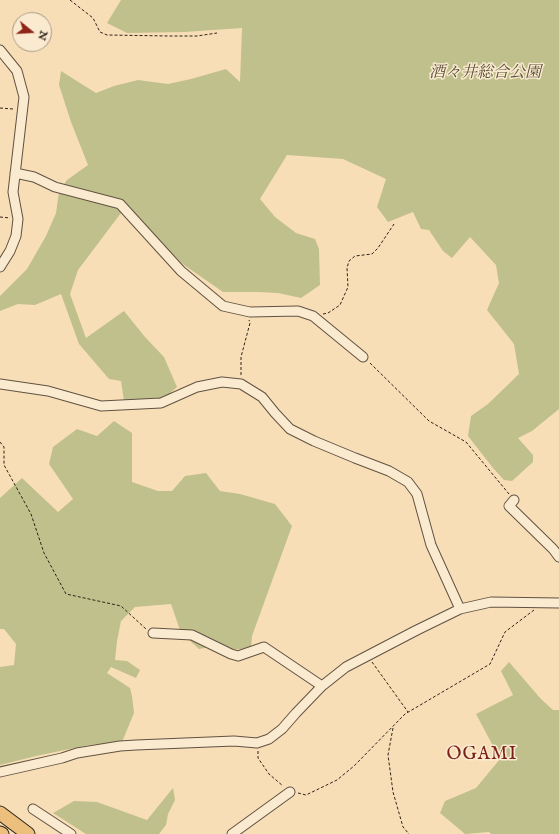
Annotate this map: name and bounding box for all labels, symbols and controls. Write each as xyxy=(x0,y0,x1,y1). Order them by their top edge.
north arrow xyxy=(12,12,52,52)
text: N xyxy=(34,29,51,42)
park label: 酒々井総合公園 xyxy=(429,64,541,84)
district label: OGAMI xyxy=(447,744,517,766)

